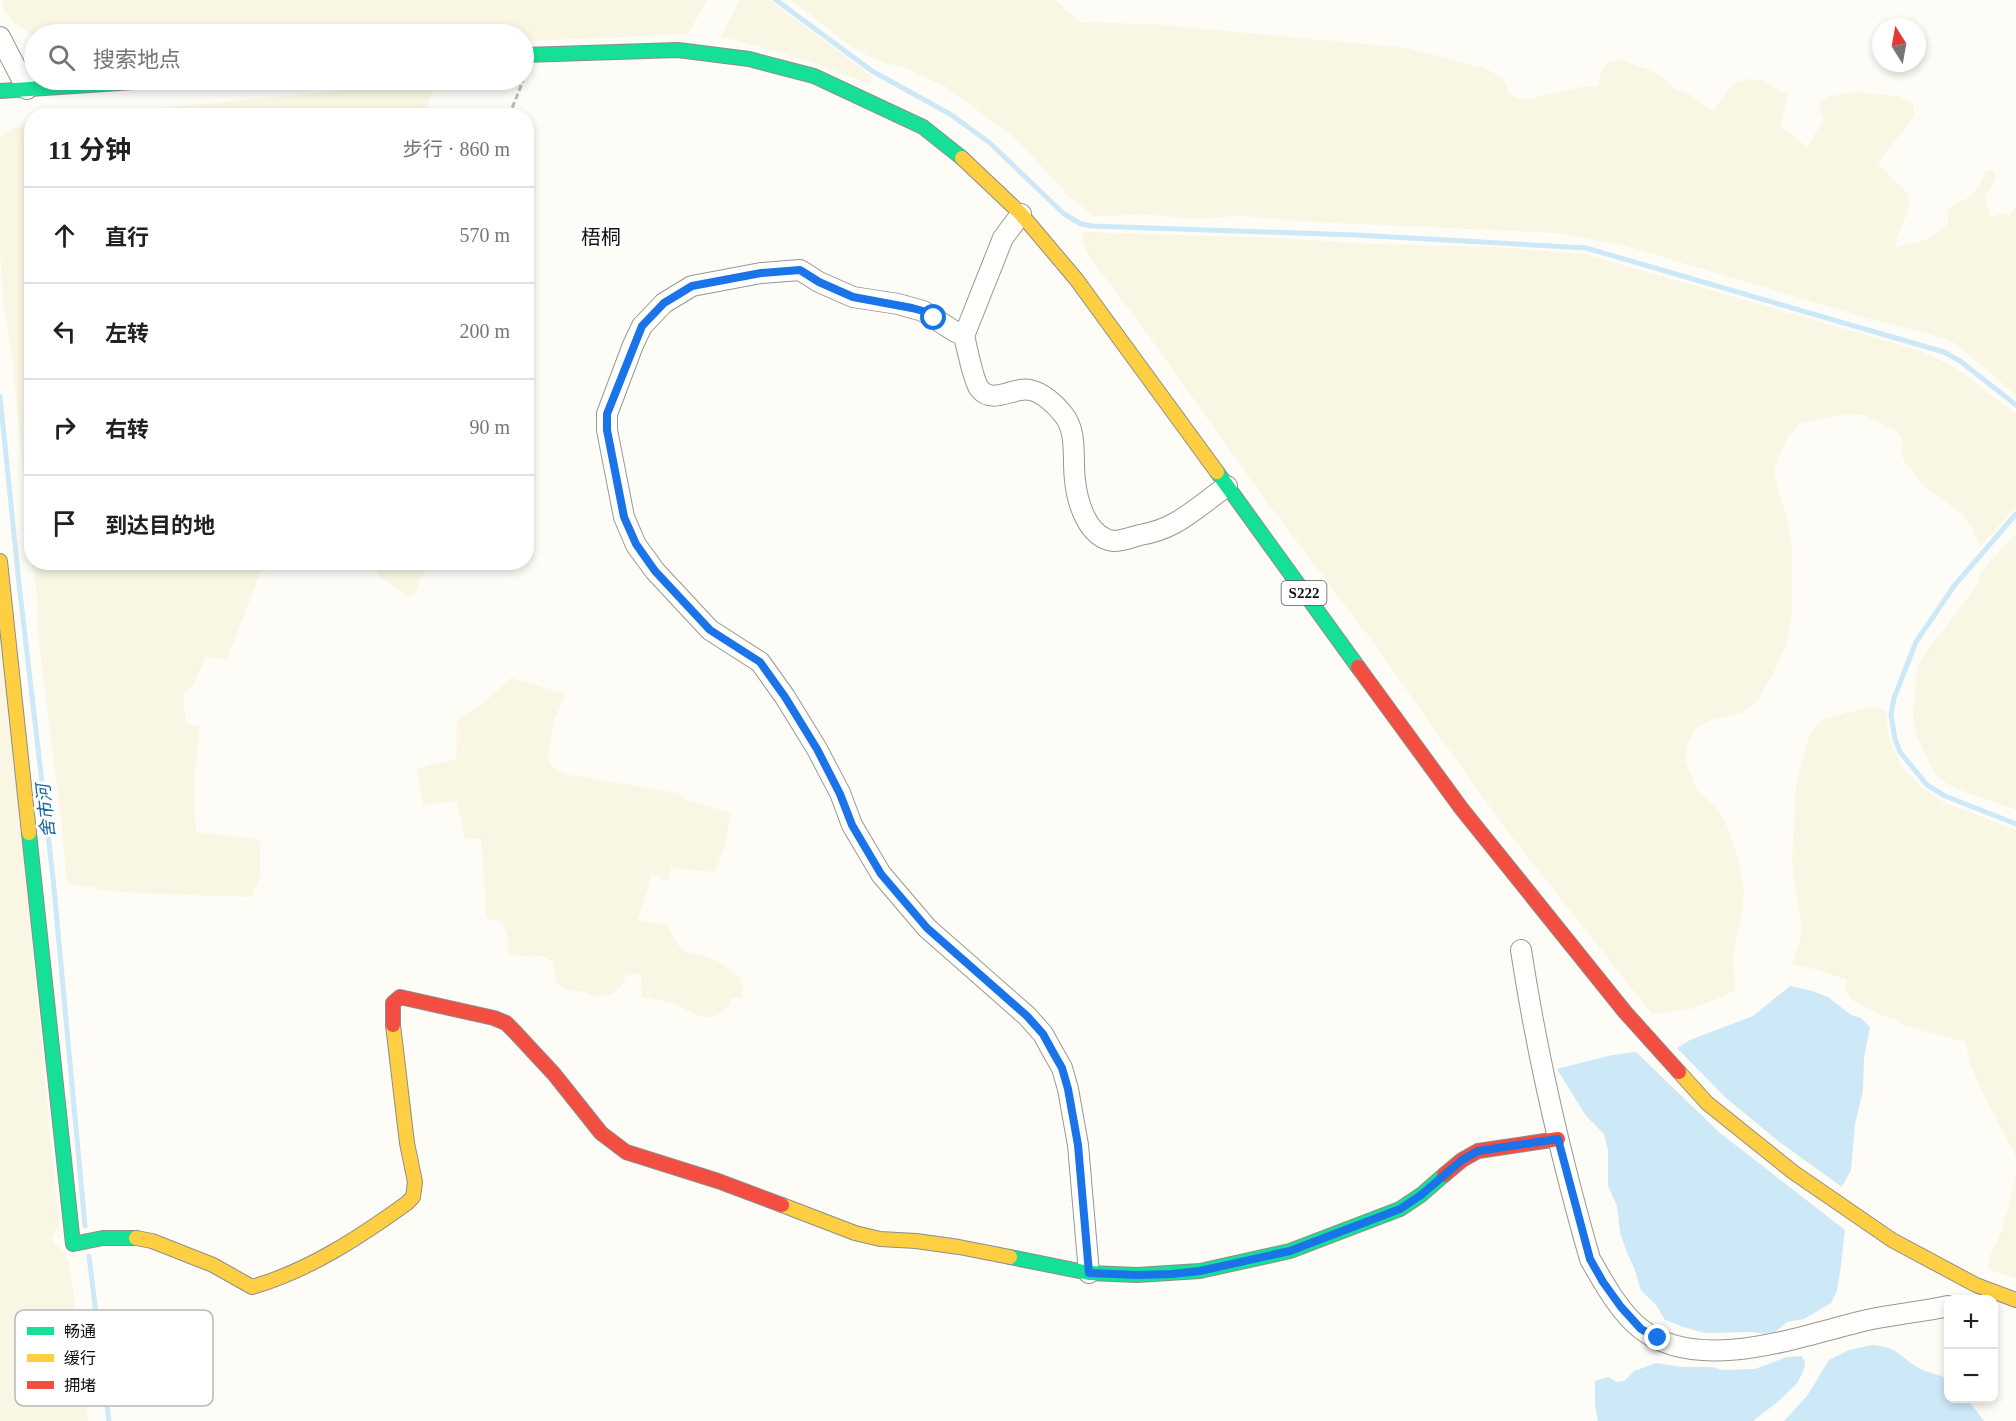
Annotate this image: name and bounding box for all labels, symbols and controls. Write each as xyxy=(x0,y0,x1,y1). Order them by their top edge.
north arrow xyxy=(1872,18,1926,72)
search box xyxy=(24,24,534,90)
icon: search xyxy=(45,41,78,74)
text: 搜索地点 xyxy=(93,47,181,72)
text: 11 分钟 xyxy=(48,136,131,165)
text: 步行 · 860 m xyxy=(403,138,510,160)
icon: ahead xyxy=(48,219,81,252)
text: 570 m xyxy=(459,224,510,246)
text: 直行 xyxy=(105,225,149,250)
district label: 梧桐 xyxy=(581,226,621,248)
route start xyxy=(920,304,946,330)
icon: left xyxy=(48,315,81,348)
text: 200 m xyxy=(459,320,510,342)
text: 左转 xyxy=(105,321,149,346)
icon: right xyxy=(48,411,81,444)
text: 90 m xyxy=(469,416,510,438)
text: 右转 xyxy=(105,417,149,442)
icon: arrive xyxy=(48,507,81,540)
text: 到达目的地 xyxy=(105,513,215,538)
road number: S222 xyxy=(1282,581,1326,605)
water label: 舍市河 xyxy=(33,780,59,839)
map controls xyxy=(1944,1295,1998,1403)
button: + xyxy=(1944,1295,1998,1349)
legend xyxy=(15,1310,213,1406)
text: 畅通 xyxy=(64,1323,96,1340)
route end xyxy=(1644,1324,1670,1350)
button: − xyxy=(1944,1349,1998,1403)
text: 缓行 xyxy=(64,1350,96,1367)
text: 拥堵 xyxy=(64,1377,96,1394)

